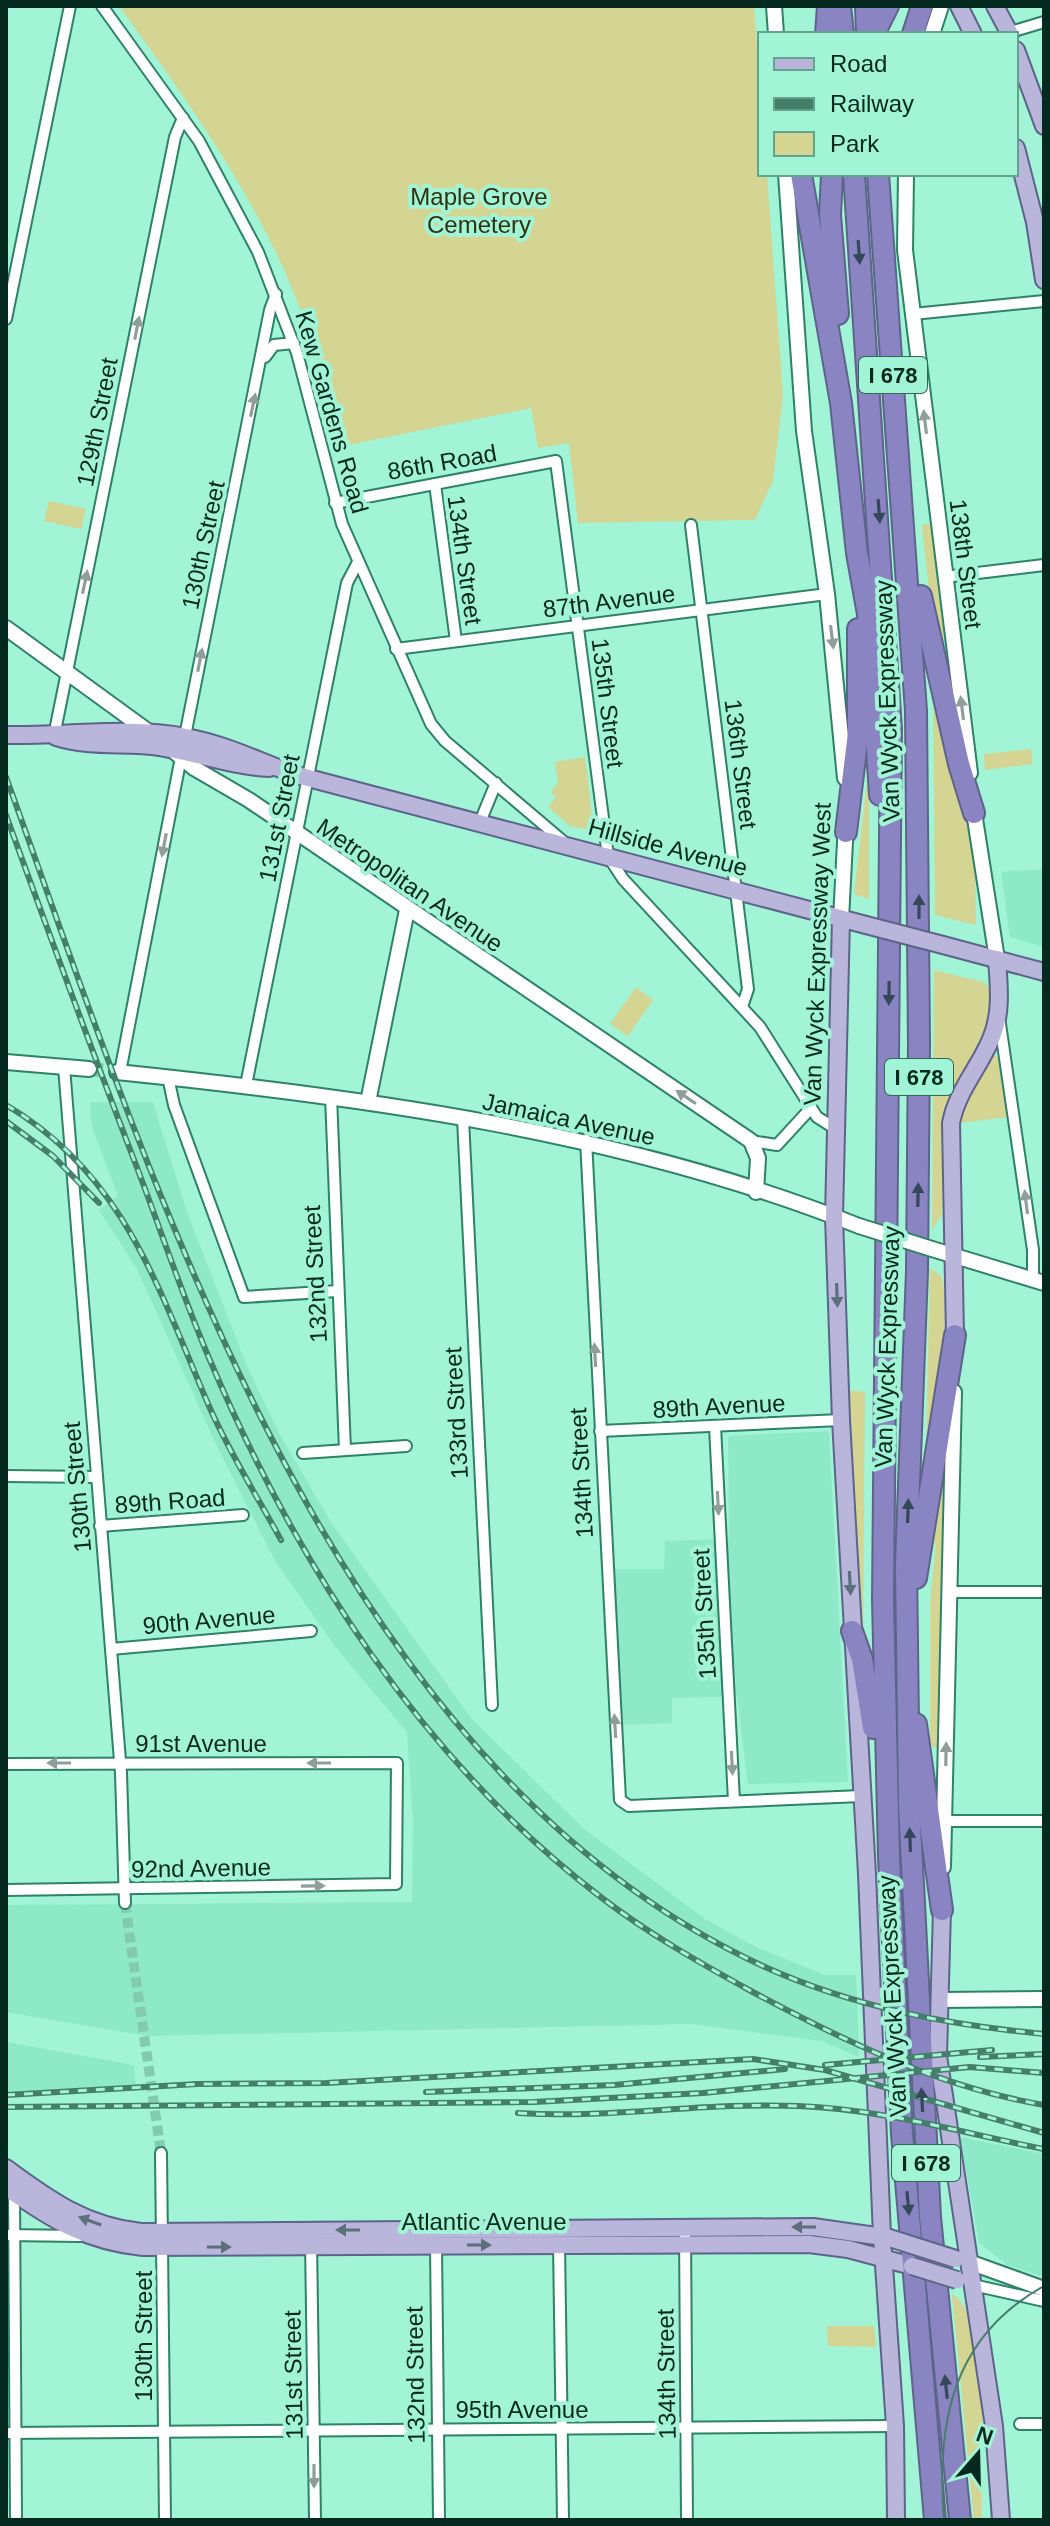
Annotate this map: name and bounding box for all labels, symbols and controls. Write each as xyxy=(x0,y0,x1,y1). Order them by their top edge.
legend xyxy=(758,32,1018,176)
text: Road xyxy=(830,50,887,77)
text: Railway xyxy=(830,90,914,117)
text: Park xyxy=(830,130,880,157)
park label: Maple Grove Cemetery xyxy=(410,183,548,238)
one-way arrow xyxy=(853,240,866,265)
street label: Kew Gardens Road xyxy=(290,308,374,516)
one-way arrow xyxy=(131,315,143,340)
street label: 129th Street xyxy=(71,355,123,489)
road number: I 678 xyxy=(859,357,927,393)
one-way arrow xyxy=(247,393,260,418)
one-way arrow xyxy=(919,409,932,434)
street label: 86th Road xyxy=(385,439,499,485)
street label: 130th Street xyxy=(176,478,230,612)
street label: 134th Street xyxy=(443,493,488,627)
street label: 138th Street xyxy=(945,497,987,631)
one-way arrow xyxy=(873,499,886,524)
one-way arrow xyxy=(79,570,92,595)
street label: 87th Avenue xyxy=(541,579,677,623)
street label: Van Wyck Expressway xyxy=(869,580,905,822)
one-way arrow xyxy=(825,625,838,650)
street label: 135th Street xyxy=(587,636,629,770)
one-way arrow xyxy=(195,647,207,672)
one-way arrow xyxy=(955,695,968,720)
street label: 136th Street xyxy=(720,697,762,831)
street label: 131st Street xyxy=(253,752,305,884)
street label: Van Wyck Expressway West xyxy=(798,802,836,1106)
street label: Metropolitan Avenue xyxy=(312,813,508,957)
street label: Hillside Avenue xyxy=(585,813,751,881)
one-way arrow xyxy=(157,833,169,858)
one-way arrow xyxy=(913,894,925,919)
one-way arrow xyxy=(883,981,895,1006)
road number: I 678 xyxy=(885,1059,953,1095)
street label: Jamaica Avenue xyxy=(480,1088,658,1150)
one-way arrow xyxy=(676,1090,697,1105)
one-way arrow xyxy=(912,1182,924,1207)
one-way arrow xyxy=(1019,1190,1032,1215)
street label: 132nd Street xyxy=(298,1204,332,1343)
street label: Van Wyck Expressway xyxy=(869,1226,905,1468)
one-way arrow xyxy=(830,1283,843,1308)
one-way arrow xyxy=(589,1342,602,1367)
street label: 133rd Street xyxy=(439,1346,473,1480)
street label: 89th Avenue xyxy=(652,1389,786,1423)
street label: 134th Street xyxy=(564,1407,598,1539)
street label: 130th Street xyxy=(58,1420,96,1553)
street label: 89th Road xyxy=(114,1484,226,1518)
one-way arrow xyxy=(712,1491,725,1516)
one-way arrow xyxy=(901,1498,914,1523)
street label: 135th Street xyxy=(687,1548,721,1680)
one-way arrow xyxy=(843,1571,856,1596)
street label: 90th Avenue xyxy=(142,1601,276,1639)
one-way arrow xyxy=(608,1713,621,1738)
street label: 91st Avenue xyxy=(135,1730,267,1757)
one-way arrow xyxy=(940,1741,953,1766)
one-way arrow xyxy=(726,1751,739,1776)
one-way arrow xyxy=(46,1757,71,1769)
one-way arrow xyxy=(306,1757,331,1769)
one-way arrow xyxy=(904,1827,917,1852)
street label: 92nd Avenue xyxy=(131,1853,271,1883)
street label: Van Wyck Expressway xyxy=(872,1874,912,2118)
one-way arrow xyxy=(301,1880,326,1892)
one-way arrow xyxy=(915,2087,928,2112)
road number: I 678 xyxy=(892,2145,960,2181)
one-way arrow xyxy=(902,2191,915,2216)
street label: Atlantic Avenue xyxy=(401,2208,567,2235)
one-way arrow xyxy=(78,2214,102,2226)
one-way arrow xyxy=(791,2221,816,2234)
one-way arrow xyxy=(335,2224,360,2236)
one-way arrow xyxy=(467,2239,492,2251)
one-way arrow xyxy=(207,2241,232,2253)
street label: 130th Street xyxy=(130,2270,157,2401)
street label: 132nd Street xyxy=(400,2306,430,2444)
street label: 134th Street xyxy=(651,2308,681,2440)
street label: 131st Street xyxy=(278,2310,308,2440)
one-way arrow xyxy=(939,2374,952,2399)
street label: 95th Avenue xyxy=(455,2396,589,2423)
north arrow xyxy=(938,2414,1018,2494)
text: N xyxy=(973,2421,996,2450)
one-way arrow xyxy=(308,2464,320,2489)

